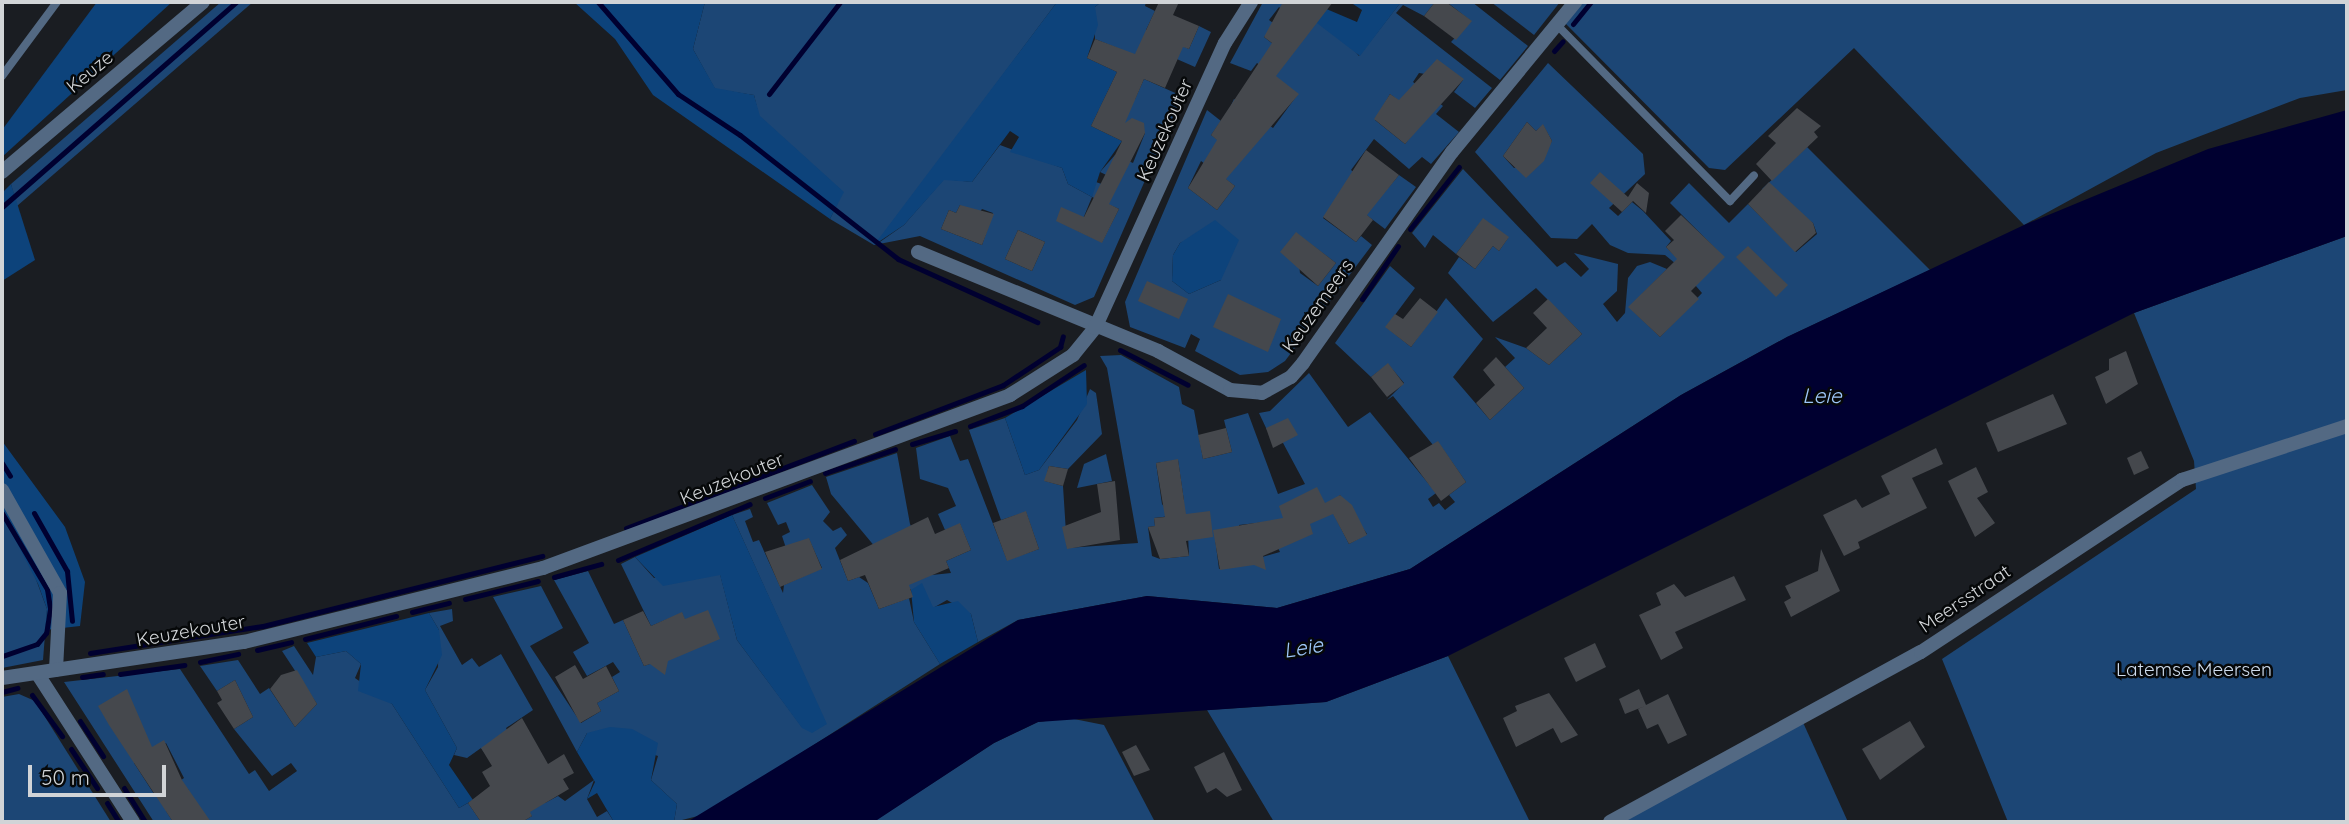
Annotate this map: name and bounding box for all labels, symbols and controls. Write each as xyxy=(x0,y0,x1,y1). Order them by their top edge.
street label: Keuze xyxy=(62,46,118,98)
street label: Keuzekouter xyxy=(1132,75,1198,185)
street label: Keuzemeers xyxy=(1278,255,1358,357)
water label: Leie xyxy=(1802,382,1842,408)
street label: Keuzekouter xyxy=(677,448,787,510)
street label: Meersstraat xyxy=(1915,560,2015,638)
street label: Keuzekouter xyxy=(135,610,247,652)
water label: Leie xyxy=(1282,631,1324,663)
park label: Latemse Meersen xyxy=(2116,659,2272,681)
scale bar xyxy=(32,750,170,794)
text: 50 m xyxy=(41,764,90,790)

